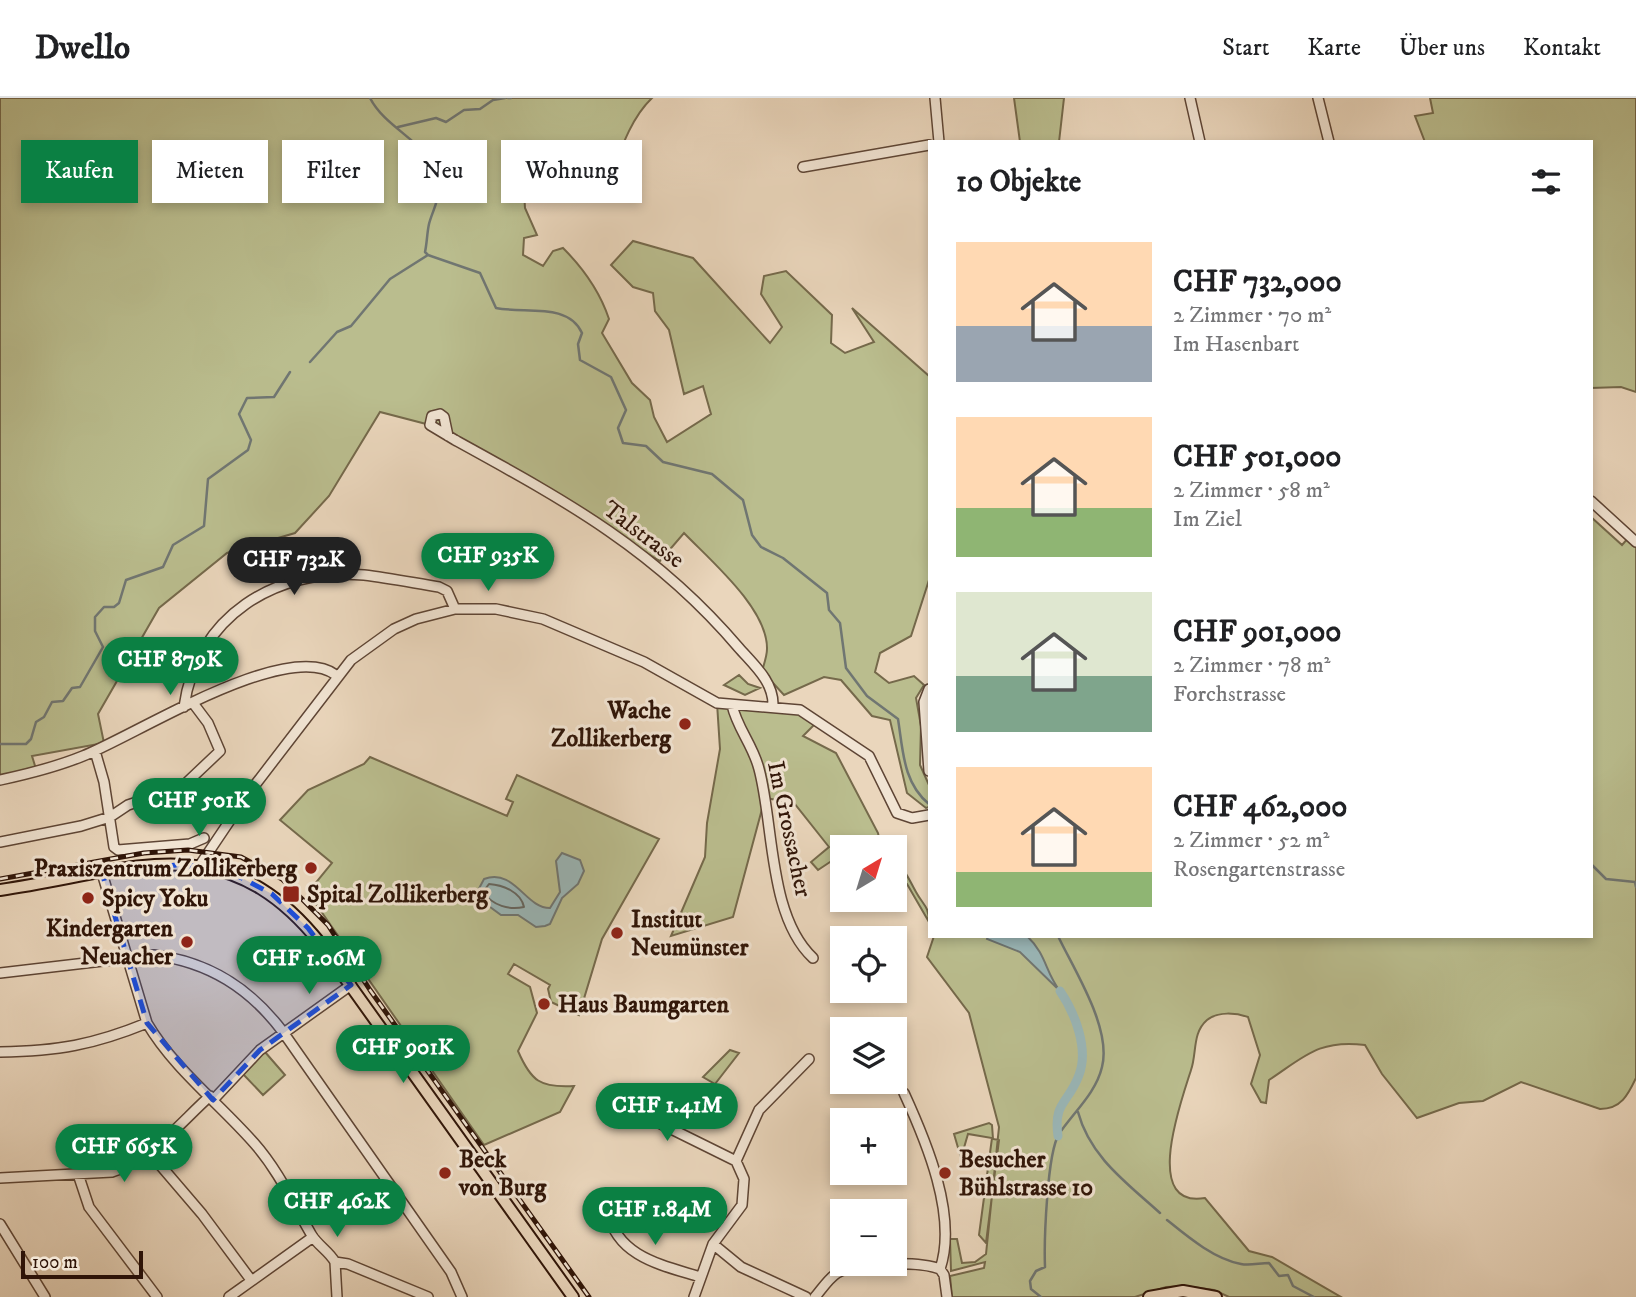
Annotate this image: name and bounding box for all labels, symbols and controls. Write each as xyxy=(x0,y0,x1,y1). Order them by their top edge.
text: Dwello xyxy=(35,28,130,69)
text: Start xyxy=(1222,33,1269,63)
text: Karte xyxy=(1307,33,1361,63)
text: Über uns xyxy=(1399,33,1485,63)
text: Kontakt xyxy=(1523,33,1601,63)
chip: Kaufen xyxy=(21,140,138,203)
chip: Mieten xyxy=(152,140,268,203)
chip: Filter xyxy=(282,140,384,203)
chip: Neu xyxy=(398,140,487,203)
chip: Wohnung xyxy=(501,140,642,203)
icon: filters xyxy=(1527,163,1565,201)
text: 10 Objekte xyxy=(956,164,1081,201)
text: CHF 732,000 xyxy=(1173,264,1342,301)
icon: home xyxy=(1012,270,1096,354)
text: 2 Zimmer · 70 m² xyxy=(1173,301,1331,330)
text: Im Hasenbart xyxy=(1173,330,1299,359)
text: CHF 501,000 xyxy=(1173,439,1341,476)
icon: home xyxy=(1012,445,1096,529)
text: 2 Zimmer · 58 m² xyxy=(1173,476,1330,505)
street label: Talstrasse xyxy=(597,494,690,575)
text: Im Ziel xyxy=(1173,505,1242,534)
pin: CHF 935K xyxy=(416,533,560,593)
pin: CHF 732K xyxy=(222,538,366,597)
text: CHF 935K xyxy=(437,541,539,570)
text: CHF 732K xyxy=(243,545,345,574)
text: CHF 901,000 xyxy=(1173,614,1341,651)
icon: home xyxy=(1012,620,1096,704)
pin: CHF 879K xyxy=(98,638,242,697)
text: CHF 879K xyxy=(118,645,222,674)
text: 2 Zimmer · 78 m² xyxy=(1173,651,1331,680)
text: Forchstrasse xyxy=(1173,680,1286,709)
place label: Wache Zollikerberg xyxy=(551,696,672,754)
marker: Wache Zollikerberg xyxy=(677,716,693,732)
street label: Im Grossacher xyxy=(760,758,818,900)
pin: CHF 501K xyxy=(127,778,271,838)
text: CHF 501K xyxy=(148,786,250,815)
text: CHF 462,000 xyxy=(1173,789,1347,826)
icon: home xyxy=(1012,795,1096,879)
text: 2 Zimmer · 52 m² xyxy=(1173,826,1330,855)
north arrow xyxy=(830,835,906,912)
map controls xyxy=(830,835,907,1276)
place label: Praxiszentrum Zollikerberg xyxy=(34,854,298,884)
text: Rosengartenstrasse xyxy=(1173,855,1345,884)
marker: Praxiszentrum Zollikerberg xyxy=(303,860,319,876)
place label: Spital Zollikerberg xyxy=(307,880,489,910)
place label: Spicy Yoku xyxy=(102,884,209,914)
marker: Spital Zollikerberg xyxy=(281,884,301,904)
marker: Spicy Yoku xyxy=(80,890,96,906)
place label: Institut Neumünster xyxy=(631,905,749,963)
place label: Kindergarten Neuacher xyxy=(46,914,174,972)
marker: Institut Neumünster xyxy=(609,925,625,941)
button: locate xyxy=(830,926,907,1003)
marker: Kindergarten Neuacher xyxy=(179,934,195,950)
pin: CHF 1.06M xyxy=(229,936,389,996)
text: CHF 1.06M xyxy=(253,944,365,973)
place label: Haus Baumgarten xyxy=(558,990,730,1020)
marker: Haus Baumgarten xyxy=(536,996,552,1012)
button: layers xyxy=(830,1017,907,1094)
pin: CHF 901K xyxy=(331,1026,475,1085)
text: CHF 901K xyxy=(352,1033,454,1062)
pin: CHF 1.41M xyxy=(587,1084,747,1143)
text: CHF 1.41M xyxy=(612,1091,722,1120)
button: + xyxy=(830,1108,907,1185)
pin: CHF 665K xyxy=(52,1124,196,1184)
text: CHF 665K xyxy=(71,1132,177,1161)
place label: Beck von Burg xyxy=(458,1145,548,1203)
place label: Besucher Bühlstrasse 10 xyxy=(959,1145,1093,1203)
marker: Beck von Burg xyxy=(437,1165,453,1181)
marker: Besucher Bühlstrasse 10 xyxy=(937,1165,953,1181)
pin: CHF 462K xyxy=(265,1180,409,1239)
text: CHF 462K xyxy=(284,1187,390,1216)
pin: CHF 1.84M xyxy=(575,1188,735,1247)
text: CHF 1.84M xyxy=(598,1195,712,1224)
button: − xyxy=(830,1199,907,1276)
scale bar xyxy=(21,1248,144,1280)
text: 100 m xyxy=(32,1251,78,1274)

